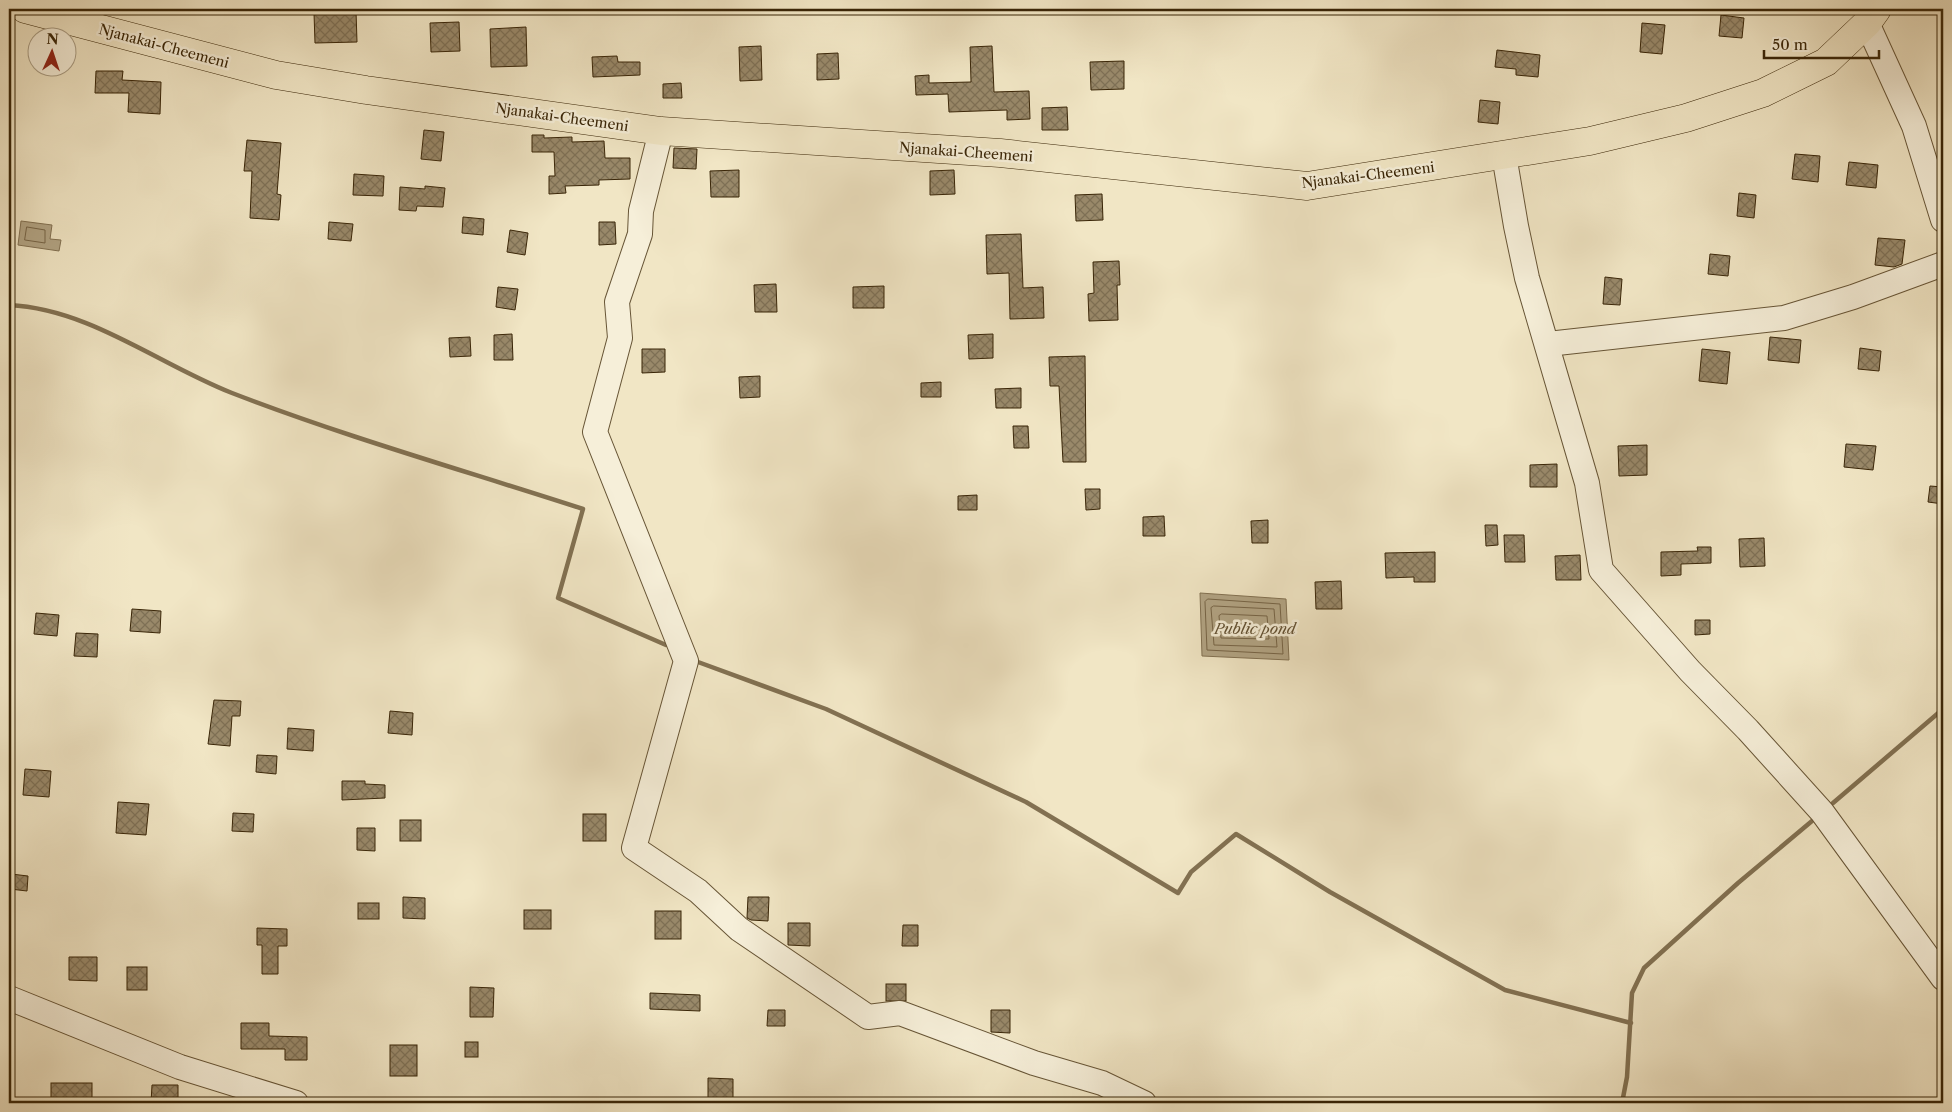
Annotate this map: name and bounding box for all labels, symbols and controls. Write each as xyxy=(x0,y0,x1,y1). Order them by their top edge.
street label: Njanakai-Cheemeni xyxy=(97,20,231,72)
north arrow xyxy=(28,28,78,78)
scale bar xyxy=(1764,28,1880,60)
text: N xyxy=(46,30,59,48)
text: 50 m xyxy=(1772,35,1808,54)
street label: Njanakai-Cheemeni xyxy=(494,99,630,135)
street label: Njanakai-Cheemeni xyxy=(899,138,1033,166)
street label: Njanakai-Cheemeni xyxy=(1300,158,1436,192)
water label: Public pond xyxy=(1213,619,1298,638)

